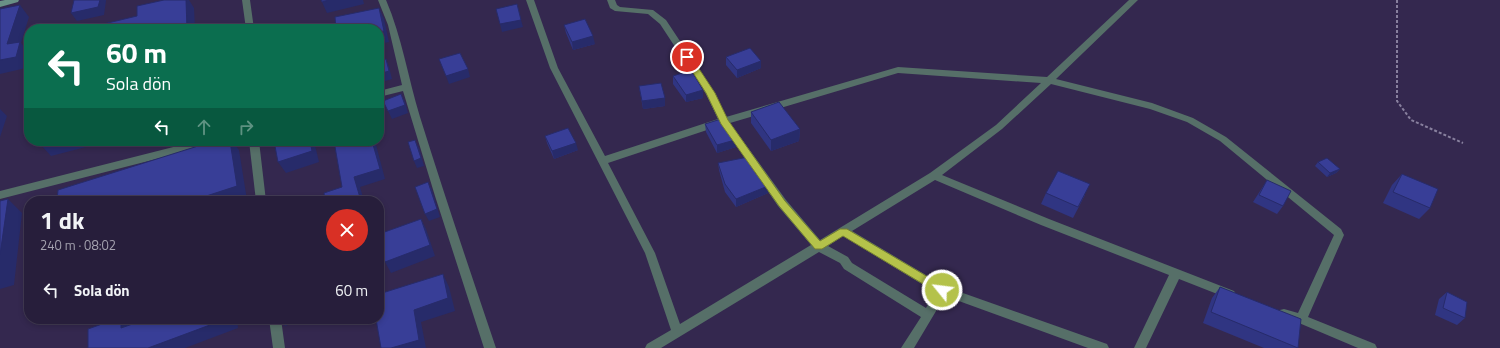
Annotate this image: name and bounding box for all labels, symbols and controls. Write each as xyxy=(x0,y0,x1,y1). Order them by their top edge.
text: 60 m xyxy=(106,31,167,74)
icon: left xyxy=(40,40,92,92)
pin xyxy=(670,40,704,74)
icon: arrive xyxy=(676,46,698,68)
text: Sola dön xyxy=(106,70,171,97)
icon: left xyxy=(151,116,173,138)
icon: ahead xyxy=(193,116,215,138)
icon: right xyxy=(235,116,257,138)
text: 1 dk xyxy=(40,202,84,238)
button: close xyxy=(326,209,368,251)
text: 240 m · 08:02 xyxy=(40,235,116,255)
position arrow xyxy=(921,269,963,311)
icon: left xyxy=(40,279,62,301)
text: Sola dön xyxy=(74,279,130,302)
text: 60 m xyxy=(335,279,368,302)

